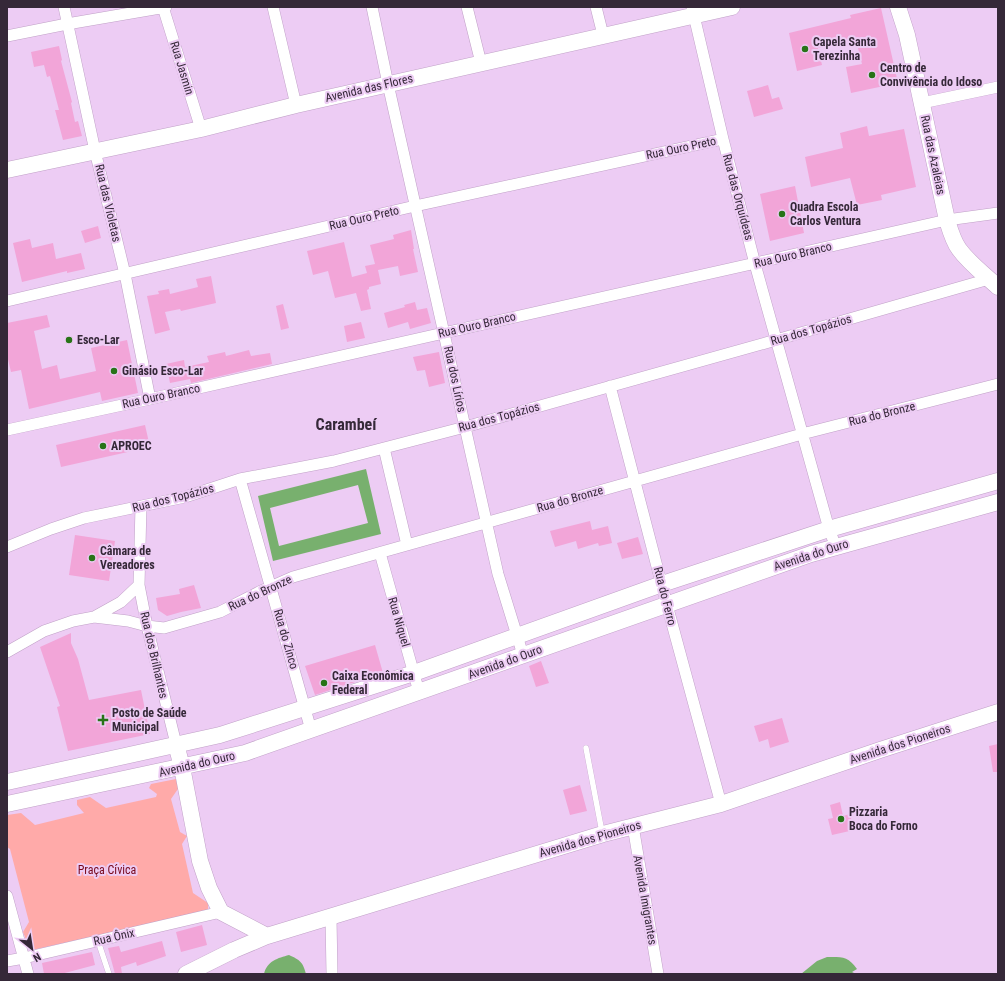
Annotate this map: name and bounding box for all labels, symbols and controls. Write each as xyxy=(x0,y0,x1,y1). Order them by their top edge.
place label: Capela Santa Terezinha xyxy=(813,35,876,63)
street label: Rua Jasmin xyxy=(167,40,197,97)
marker: Capela Santa Terezinha xyxy=(800,44,810,54)
place label: Centro de Convivência do Idoso xyxy=(880,61,982,89)
marker: Centro de Convivência do Idoso xyxy=(867,70,877,80)
street label: Avenida das Flores xyxy=(324,71,414,105)
street label: Rua das Azaleias xyxy=(918,114,948,196)
street label: Rua Ouro Preto xyxy=(645,134,717,162)
street label: Rua das Orquídeas xyxy=(720,152,756,242)
street label: Rua das Violetas xyxy=(92,163,124,243)
place label: Quadra Escola Carlos Ventura xyxy=(790,200,861,228)
street label: Rua Ouro Preto xyxy=(328,203,400,233)
marker: Quadra Escola Carlos Ventura xyxy=(777,209,787,219)
street label: Rua Ouro Branco xyxy=(753,239,833,271)
street label: Rua Ouro Branco xyxy=(437,309,517,341)
street label: Rua dos Topázios xyxy=(769,312,853,348)
place label: Esco-Lar xyxy=(77,333,120,347)
marker: Esco-Lar xyxy=(64,335,74,345)
street label: Rua dos Lírios xyxy=(441,345,469,413)
place label: Ginásio Esco-Lar xyxy=(122,364,203,378)
marker: Ginásio Esco-Lar xyxy=(109,366,119,376)
street label: Rua Ouro Branco xyxy=(121,381,201,411)
street label: Rua dos Topázios xyxy=(457,399,541,435)
street label: Rua do Bronze xyxy=(847,399,917,429)
district label: Carambeí xyxy=(316,415,378,434)
place label: APROEC xyxy=(111,439,152,453)
marker: APROEC xyxy=(98,441,108,451)
street label: Rua dos Topázios xyxy=(131,481,215,515)
street label: Rua do Bronze xyxy=(535,483,605,515)
street label: Avenida do Ouro xyxy=(772,536,850,574)
place label: Câmara de Vereadores xyxy=(100,544,155,572)
marker: Câmara de Vereadores xyxy=(87,553,97,563)
street label: Rua do Ferro xyxy=(651,565,679,627)
street label: Rua do Bronze xyxy=(226,572,294,614)
street label: Rua Niquel xyxy=(385,596,413,648)
street label: Rua do Zinco xyxy=(271,607,301,671)
street label: Rua dos Brilhantes xyxy=(137,610,171,700)
street label: Avenida do Ouro xyxy=(466,642,544,682)
place label: Caixa Econômica Federal xyxy=(332,669,414,697)
marker: Caixa Econômica Federal xyxy=(319,678,329,688)
place label: Posto de Saúde Municipal xyxy=(112,706,187,734)
marker: Posto de Saúde Municipal xyxy=(97,714,109,726)
street label: Avenida dos Pioneiros xyxy=(848,721,952,767)
street label: Avenida do Ouro xyxy=(158,748,236,780)
place label: Pizzaria Boca do Forno xyxy=(849,805,918,833)
marker: Pizzaria Boca do Forno xyxy=(836,814,846,824)
street label: Avenida dos Pioneiros xyxy=(538,818,642,860)
street label: Avenida Imigrantes xyxy=(630,854,660,946)
park label: Praça Cívica xyxy=(78,863,137,877)
street label: Rua Ônix xyxy=(92,925,136,949)
north arrow xyxy=(12,929,52,969)
text: N xyxy=(30,950,43,965)

